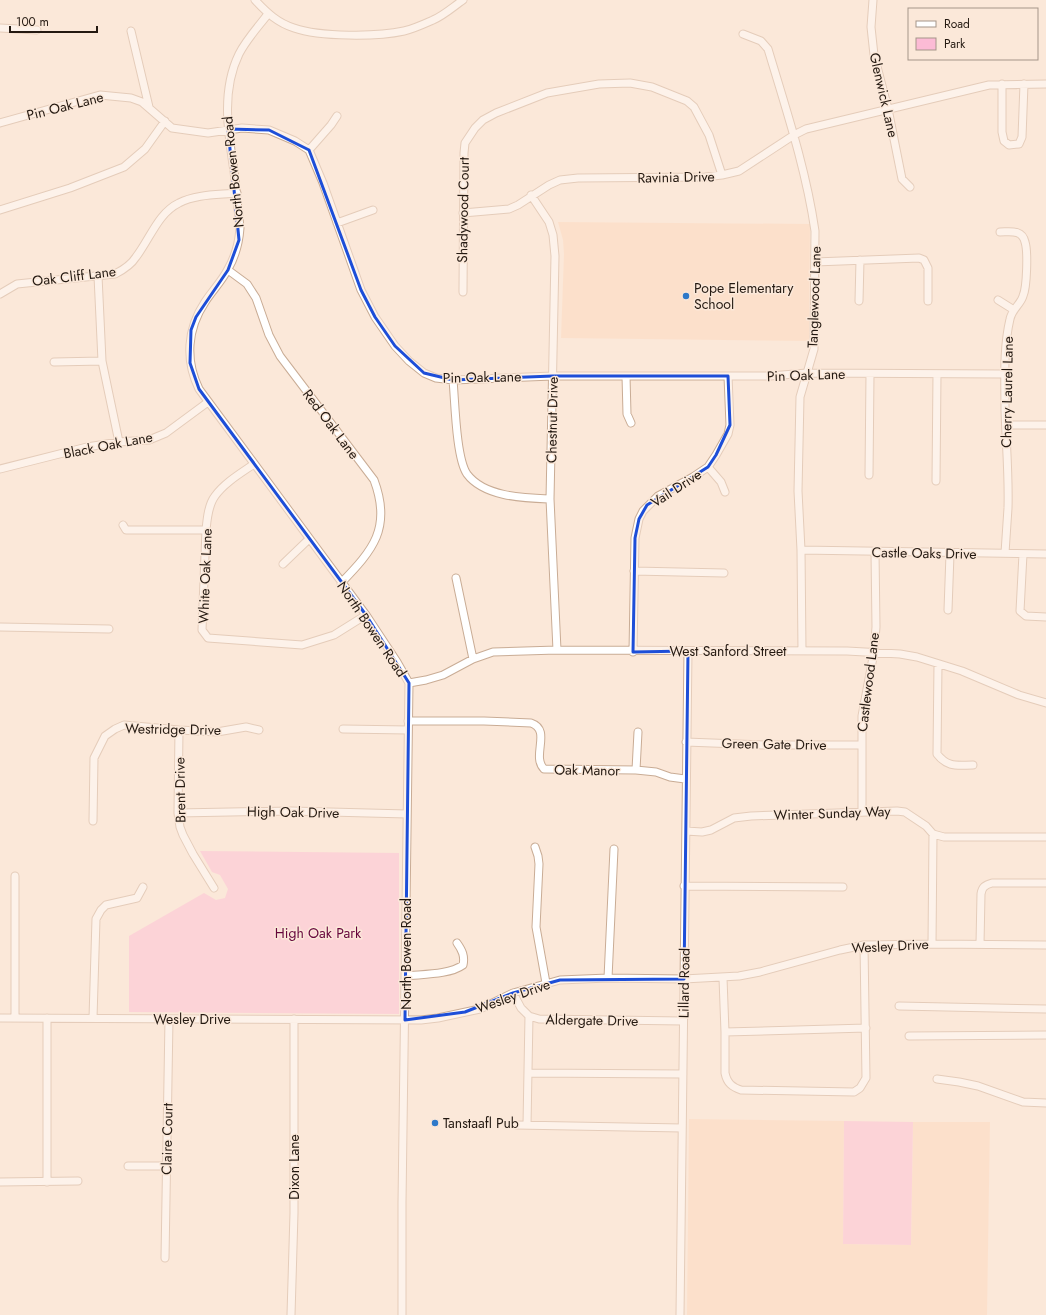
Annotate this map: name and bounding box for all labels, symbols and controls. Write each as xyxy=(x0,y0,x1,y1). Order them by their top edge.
scale bar xyxy=(10,8,97,34)
legend xyxy=(908,8,1038,60)
text: 100 m xyxy=(16,13,49,31)
text: Road xyxy=(944,15,970,33)
text: Park xyxy=(944,35,966,53)
street label: Glenwick Lane xyxy=(865,51,903,139)
street label: Pin Oak Lane xyxy=(24,87,106,125)
street label: North Bowen Road xyxy=(217,115,249,229)
street label: Shadywood Court xyxy=(452,156,474,263)
street label: Ravinia Drive xyxy=(637,166,715,188)
street label: Tanglewood Lane xyxy=(802,246,826,348)
street label: Oak Cliff Lane xyxy=(31,261,117,291)
place label: Pope Elementary School xyxy=(694,278,794,314)
marker: Pope Elementary School xyxy=(681,291,691,301)
street label: Cherry Laurel Lane xyxy=(996,336,1018,448)
street label: Pin Oak Lane xyxy=(766,364,846,386)
street label: Pin Oak Lane xyxy=(443,366,521,388)
street label: Chestnut Drive xyxy=(541,377,563,463)
street label: Red Oak Lane xyxy=(298,385,364,463)
street label: Black Oak Lane xyxy=(62,427,154,463)
street label: Vail Drive xyxy=(647,464,705,512)
street label: White Oak Lane xyxy=(193,528,217,624)
street label: Castle Oaks Drive xyxy=(871,542,977,564)
street label: North Bowen Road xyxy=(332,577,412,681)
street label: Castlewood Lane xyxy=(852,631,884,733)
street label: West Sanford Street xyxy=(670,641,787,661)
street label: Westridge Drive xyxy=(125,718,221,740)
street label: Green Gate Drive xyxy=(721,733,827,755)
street label: Brent Drive xyxy=(169,757,191,823)
street label: Oak Manor xyxy=(554,759,620,781)
street label: High Oak Drive xyxy=(247,801,339,823)
street label: Winter Sunday Way xyxy=(773,801,892,825)
street label: North Bowen Road xyxy=(396,898,416,1010)
park label: High Oak Park xyxy=(275,923,362,943)
street label: Wesley Drive xyxy=(851,934,929,958)
street label: Lillard Road xyxy=(673,948,695,1018)
street label: Wesley Drive xyxy=(473,974,553,1018)
street label: Wesley Drive xyxy=(153,1009,231,1029)
street label: Aldergate Drive xyxy=(545,1009,639,1031)
street label: Claire Court xyxy=(156,1102,178,1175)
place label: Tanstaafl Pub xyxy=(443,1113,519,1133)
marker: Tanstaafl Pub xyxy=(430,1118,440,1128)
street label: Dixon Lane xyxy=(284,1134,304,1200)

